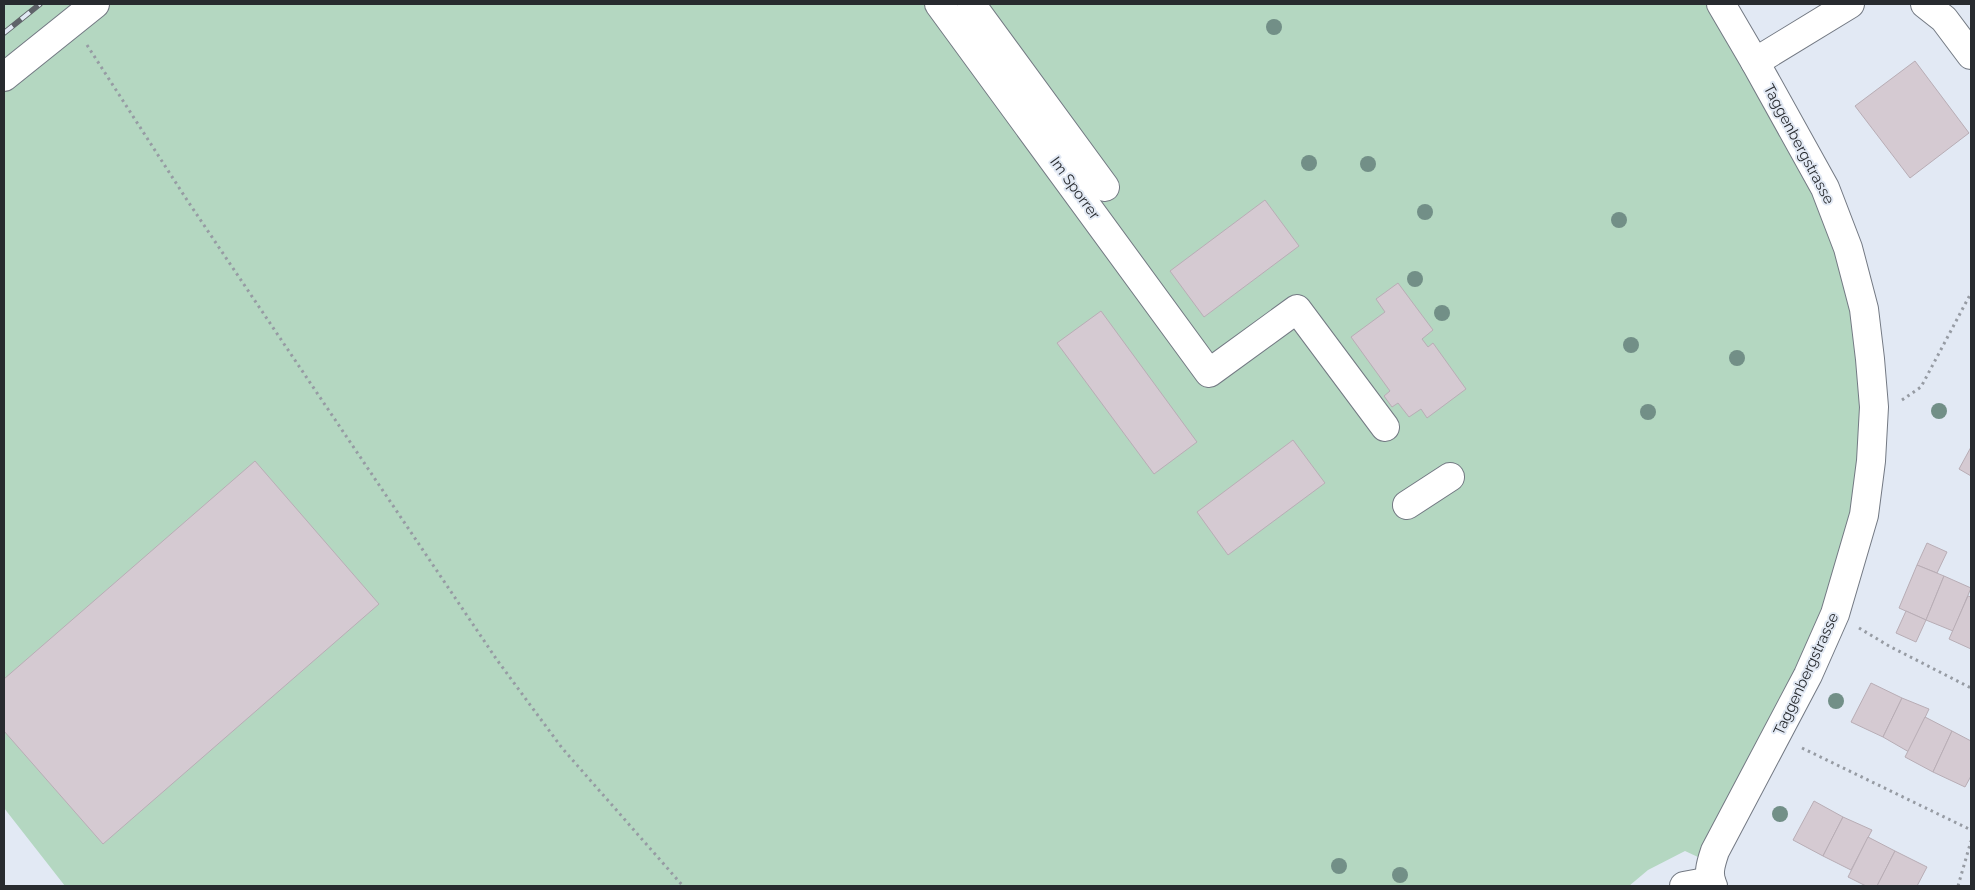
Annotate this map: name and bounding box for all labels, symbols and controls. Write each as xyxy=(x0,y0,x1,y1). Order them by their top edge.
street label: Taggenbergstrasse xyxy=(1760,81,1838,207)
street label: Im Sporrer xyxy=(1046,153,1104,223)
street label: Taggenbergstrasse xyxy=(1770,610,1842,738)

